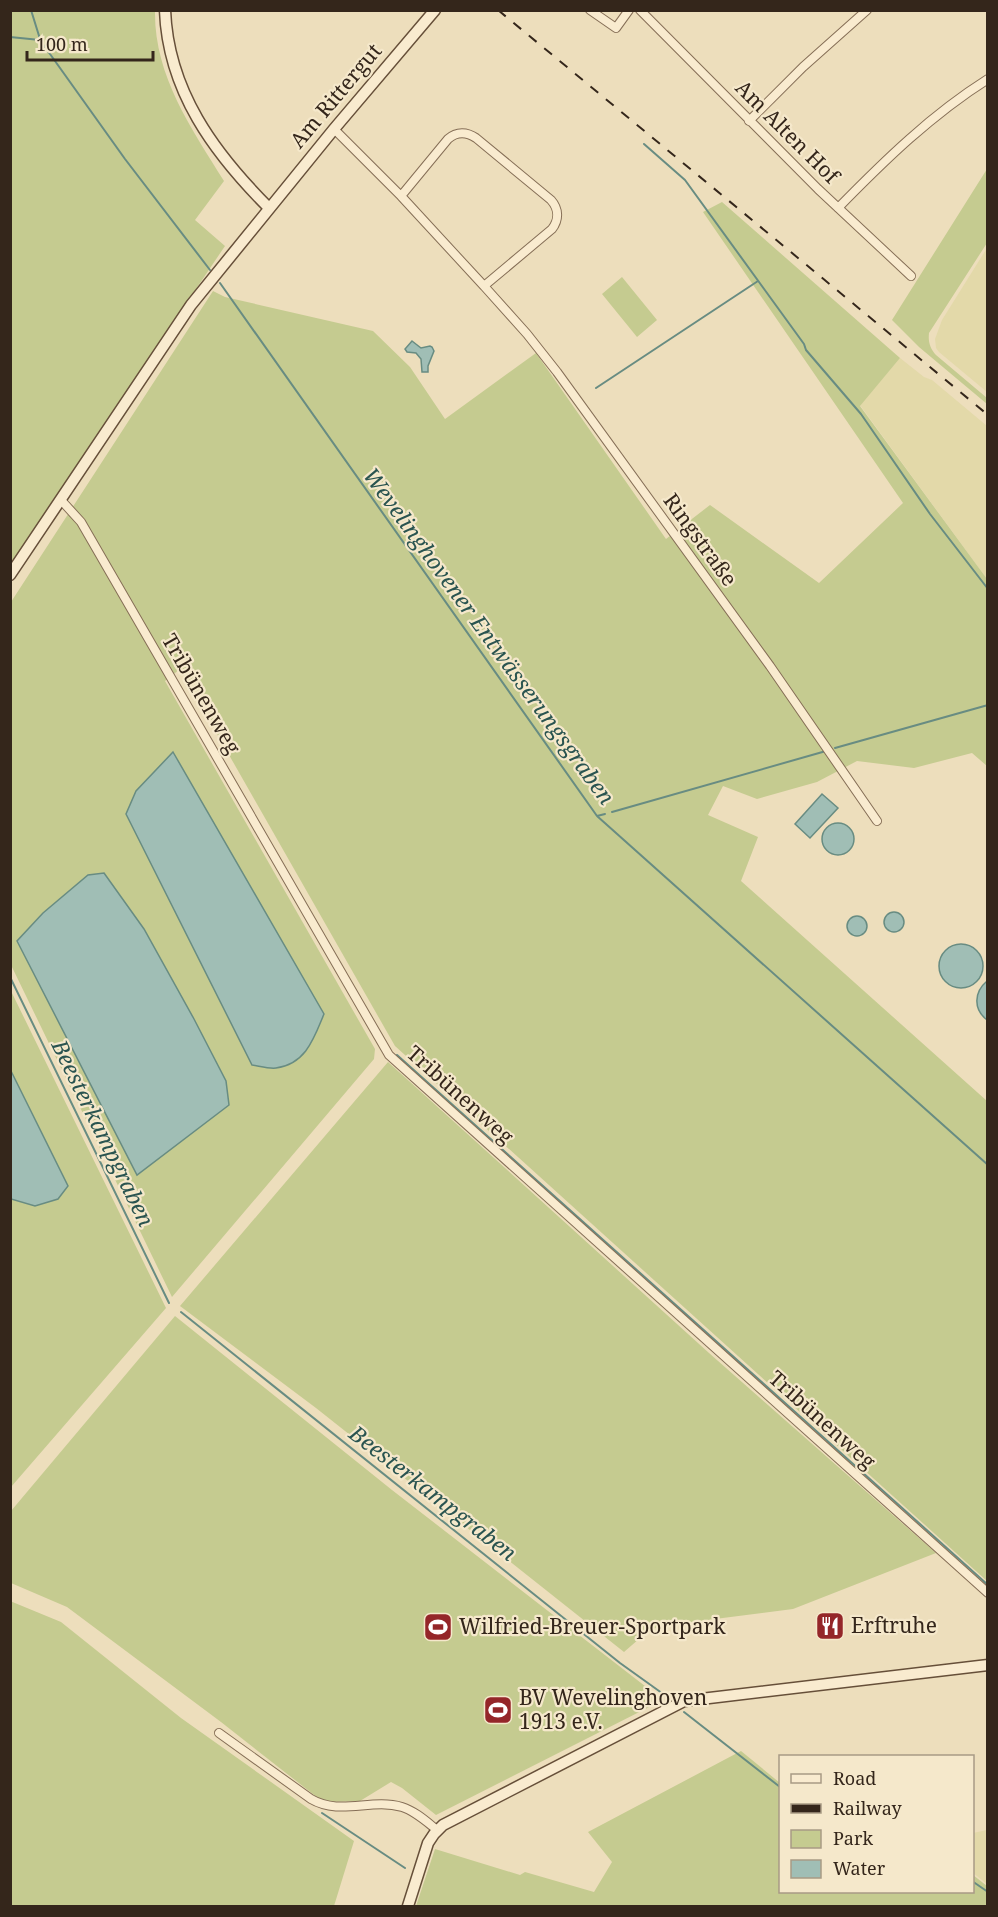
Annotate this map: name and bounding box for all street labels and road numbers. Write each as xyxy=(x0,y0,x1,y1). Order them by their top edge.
street label: Am Rittergut xyxy=(283,37,387,154)
street label: Am Alten Hof xyxy=(730,73,847,191)
street label: Ringstraße xyxy=(658,487,744,591)
street label: Tribünenweg xyxy=(156,628,248,759)
street label: Tribünenweg xyxy=(401,1039,521,1150)
street label: Tribünenweg xyxy=(763,1364,883,1475)

